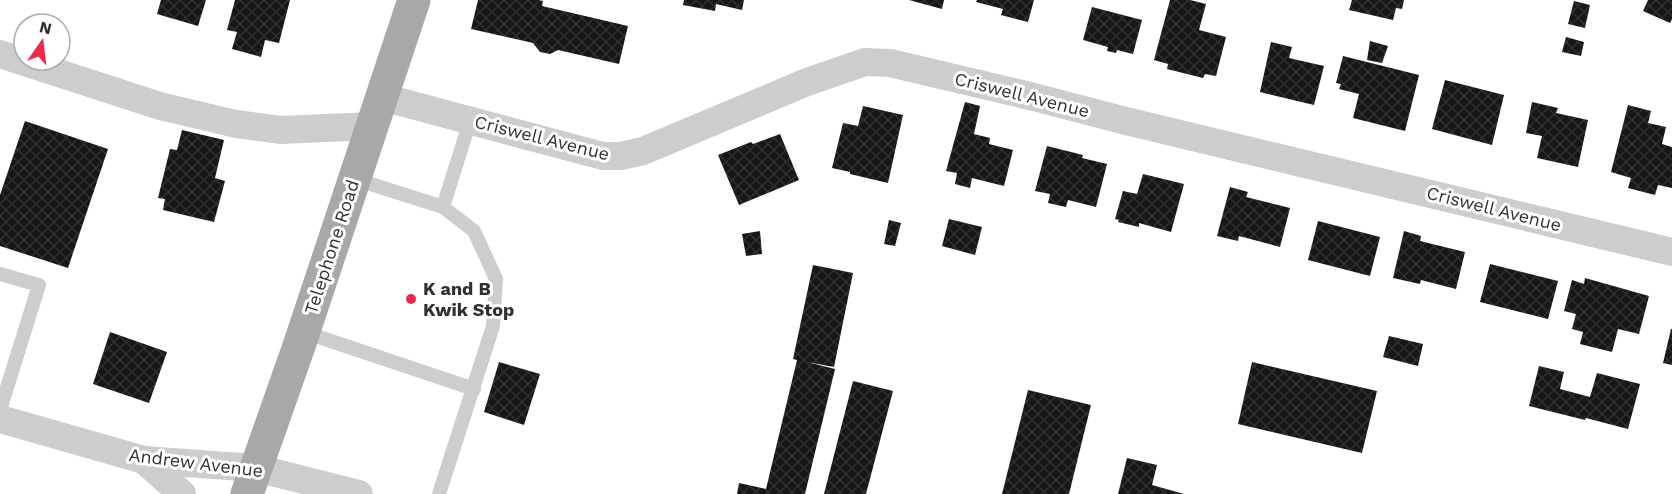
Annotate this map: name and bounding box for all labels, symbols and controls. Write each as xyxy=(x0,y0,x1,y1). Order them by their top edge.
north arrow xyxy=(12,12,72,72)
text: N xyxy=(37,17,54,39)
street label: Criswell Avenue xyxy=(953,68,1092,121)
street label: Criswell Avenue xyxy=(473,111,612,164)
street label: Telephone Road xyxy=(300,177,363,317)
street label: Criswell Avenue xyxy=(1425,182,1564,235)
place label: K and B Kwik Stop xyxy=(423,278,514,320)
marker: K and B Kwik Stop xyxy=(404,292,418,306)
street label: Andrew Avenue xyxy=(128,444,264,481)

